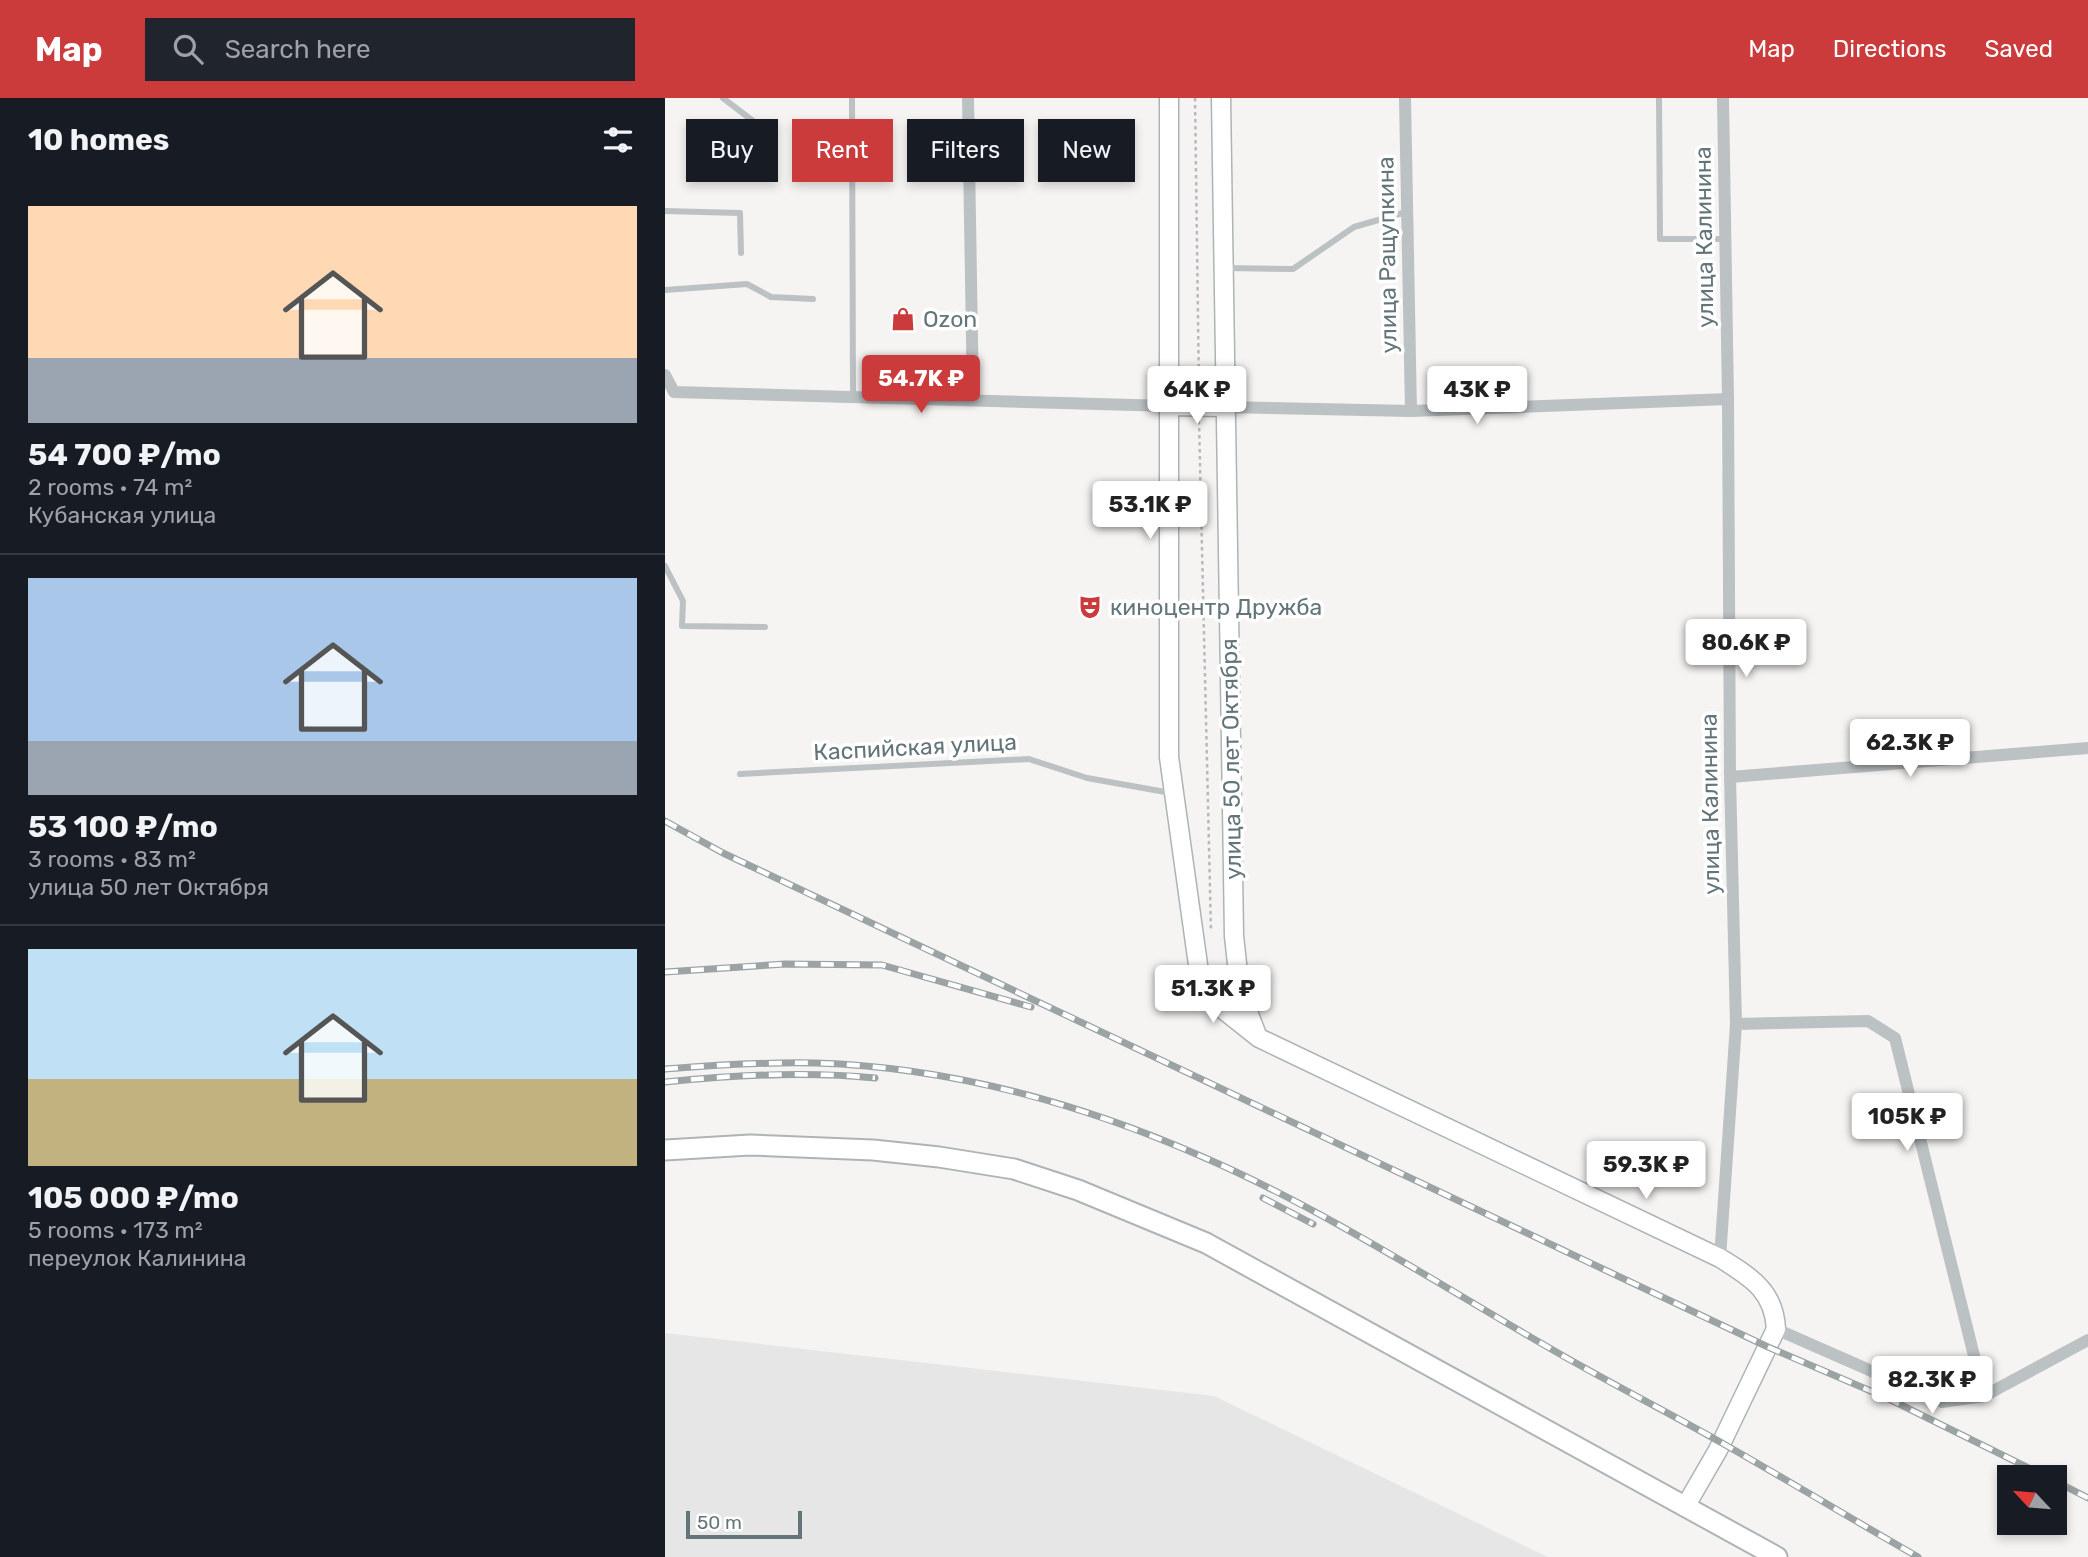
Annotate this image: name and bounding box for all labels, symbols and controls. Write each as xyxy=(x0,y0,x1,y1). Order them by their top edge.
search box xyxy=(145,18,635,81)
text: Map xyxy=(35,30,103,69)
icon: search xyxy=(169,30,207,68)
text: Search here xyxy=(225,34,370,65)
text: Map xyxy=(1748,35,1795,63)
text: Directions xyxy=(1833,35,1946,63)
text: Saved xyxy=(1984,35,2053,63)
chip: Buy xyxy=(686,119,778,182)
chip: Rent xyxy=(792,119,893,182)
chip: Filters xyxy=(907,119,1024,182)
chip: New xyxy=(1038,119,1135,182)
icon: filters xyxy=(599,121,637,159)
text: 10 homes xyxy=(28,122,169,158)
street label: улица Калинина xyxy=(1688,146,1720,328)
street label: улица Ращупкина xyxy=(1371,156,1403,354)
icon: home xyxy=(270,252,396,378)
shop icon: Ozon xyxy=(889,305,917,333)
place label: Ozon xyxy=(923,305,977,333)
pin: 54.7K ₽ xyxy=(856,356,986,415)
text: 54.7K ₽ xyxy=(878,364,964,392)
pin: 64K ₽ xyxy=(1148,366,1246,426)
pin: 43K ₽ xyxy=(1428,366,1526,426)
text: 64K ₽ xyxy=(1163,375,1231,403)
text: 43K ₽ xyxy=(1443,375,1511,403)
text: 54 700 ₽/mo xyxy=(28,437,221,473)
text: 2 rooms · 74 m² xyxy=(28,473,192,501)
pin: 53.1K ₽ xyxy=(1085,482,1215,541)
text: 53.1K ₽ xyxy=(1108,490,1192,518)
text: Кубанская улица xyxy=(28,501,216,529)
theatre icon: киноцентр Дружба xyxy=(1076,593,1104,621)
place label: киноцентр Дружба xyxy=(1110,593,1322,621)
pin: 80.6K ₽ xyxy=(1681,620,1811,679)
icon: home xyxy=(270,624,396,750)
text: 80.6K ₽ xyxy=(1701,628,1791,656)
street label: улица 50 лет Октября xyxy=(1215,638,1247,880)
street label: улица Калинина xyxy=(1694,713,1726,895)
pin: 62.3K ₽ xyxy=(1845,720,1975,779)
street label: Каспийская улица xyxy=(813,728,1017,766)
text: 62.3K ₽ xyxy=(1866,728,1954,756)
text: 53 100 ₽/mo xyxy=(28,809,218,845)
text: 3 rooms · 83 m² xyxy=(28,845,196,873)
text: улица 50 лет Октября xyxy=(28,873,269,901)
pin: 51.3K ₽ xyxy=(1148,965,1278,1025)
text: 51.3K ₽ xyxy=(1171,974,1255,1002)
icon: home xyxy=(270,995,396,1121)
pin: 105K ₽ xyxy=(1850,1094,1964,1153)
text: 105K ₽ xyxy=(1868,1102,1946,1130)
pin: 59.3K ₽ xyxy=(1581,1142,1711,1201)
text: 59.3K ₽ xyxy=(1603,1150,1689,1178)
text: 105 000 ₽/mo xyxy=(28,1180,239,1216)
text: 5 rooms · 173 m² xyxy=(28,1216,203,1244)
text: переулок Калинина xyxy=(28,1244,247,1272)
pin: 82.3K ₽ xyxy=(1867,1356,1997,1416)
text: 82.3K ₽ xyxy=(1888,1365,1976,1393)
north arrow xyxy=(1997,1465,2067,1535)
map controls xyxy=(1997,1465,2067,1535)
scale bar xyxy=(686,1508,801,1540)
text: 50 m xyxy=(697,1511,742,1534)

